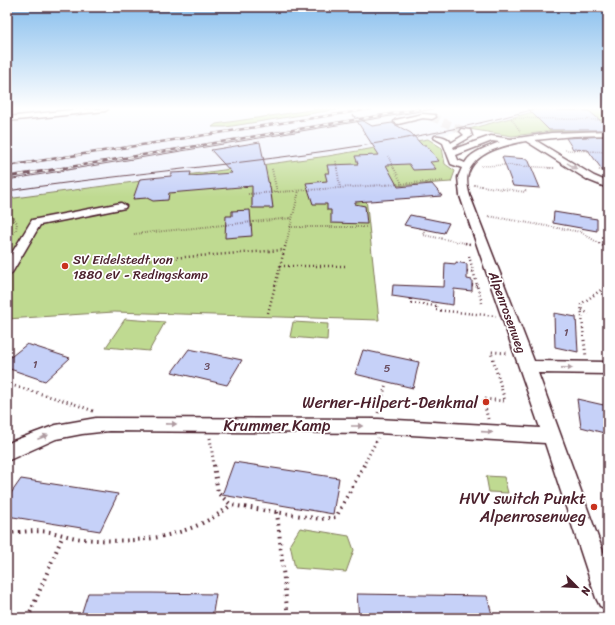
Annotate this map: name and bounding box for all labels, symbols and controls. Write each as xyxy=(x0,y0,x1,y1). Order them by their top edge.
one-way arrow xyxy=(566,162,578,169)
place label: SV Eidelstedt von 1880 eV - Redingskamp xyxy=(73,248,208,286)
marker: SV Eidelstedt von 1880 eV - Redingskamp xyxy=(60,261,70,271)
street label: Alpenrosenweg xyxy=(482,267,533,357)
house number: 1 xyxy=(564,323,569,342)
house number: 1 xyxy=(33,355,38,374)
house number: 3 xyxy=(204,357,210,376)
house number: 5 xyxy=(384,359,391,378)
one-way arrow xyxy=(561,365,574,371)
place label: Werner-Hilpert-Denkmal xyxy=(302,388,478,417)
marker: Werner-Hilpert-Denkmal xyxy=(481,397,491,407)
street label: Krummer Kamp xyxy=(224,411,331,440)
one-way arrow xyxy=(165,421,178,427)
one-way arrow xyxy=(351,423,364,429)
one-way arrow xyxy=(481,429,493,436)
one-way arrow xyxy=(37,433,49,439)
place label: HVV switch Punkt Alpenrosenweg xyxy=(459,484,586,531)
marker: HVV switch Punkt Alpenrosenweg xyxy=(589,502,599,512)
north arrow xyxy=(557,567,597,607)
text: N xyxy=(575,583,596,599)

